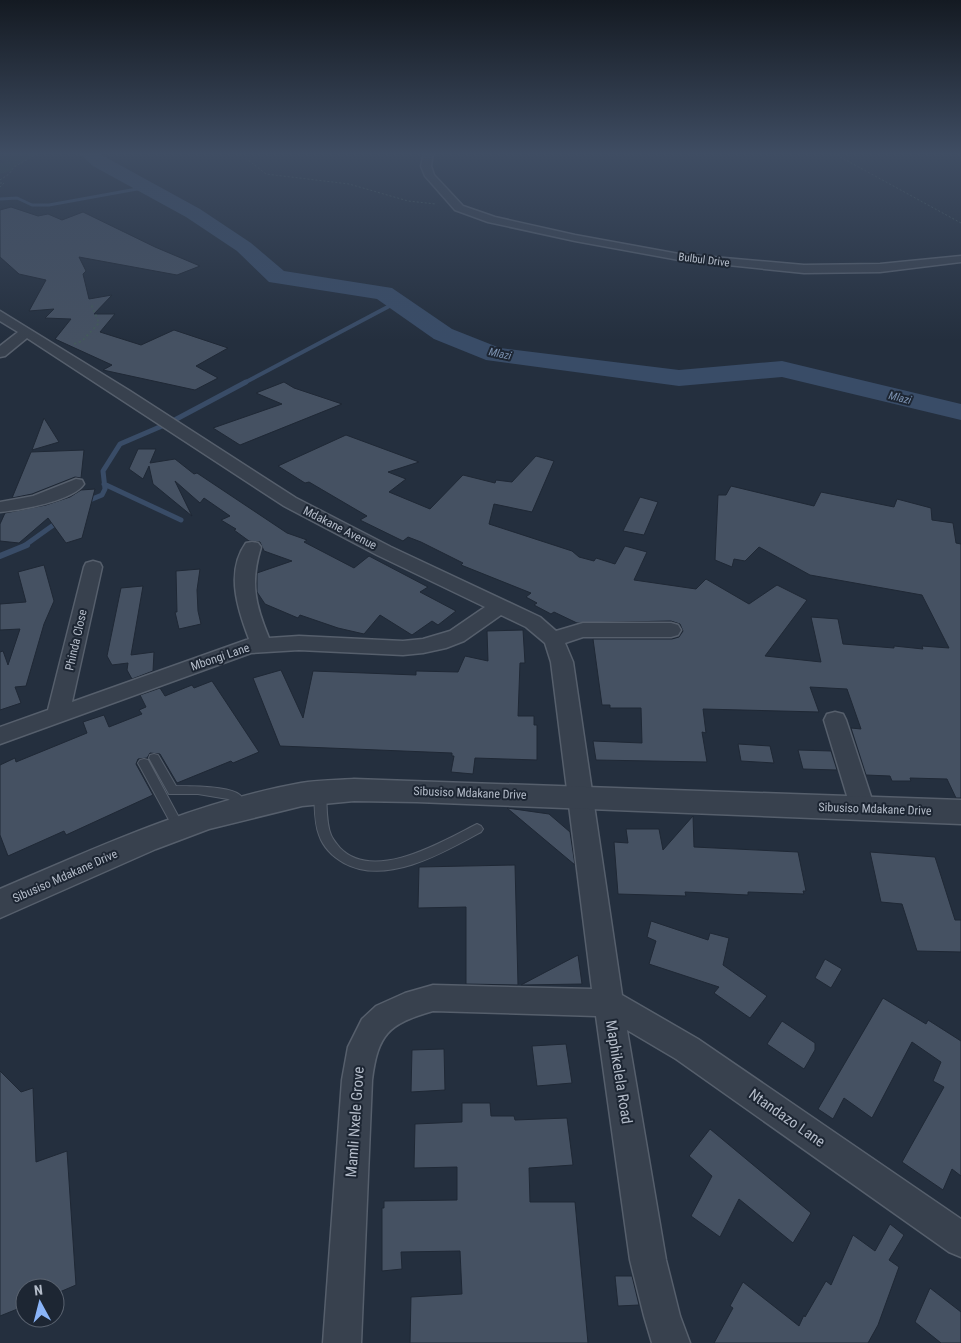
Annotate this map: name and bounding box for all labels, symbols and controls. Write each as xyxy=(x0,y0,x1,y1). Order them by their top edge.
street label: Bulbul Drive xyxy=(678,250,730,270)
water label: Mlazi xyxy=(488,345,513,363)
water label: Mlazi xyxy=(887,389,913,407)
street label: Mdakane Avenue xyxy=(301,503,379,553)
street label: Phinda Close xyxy=(62,608,90,672)
street label: Mbongi Lane xyxy=(189,640,252,674)
street label: Sibusiso Mdakane Drive xyxy=(413,784,527,802)
street label: Sibusiso Mdakane Drive xyxy=(818,800,932,818)
street label: Sibusiso Mdakane Drive xyxy=(10,846,120,905)
street label: Maphikelela Road xyxy=(602,1019,636,1125)
street label: Mamli Nxele Grove xyxy=(342,1066,368,1178)
street label: Ntandazo Lane xyxy=(745,1085,829,1151)
north arrow xyxy=(15,1278,65,1328)
text: N xyxy=(33,1282,44,1299)

